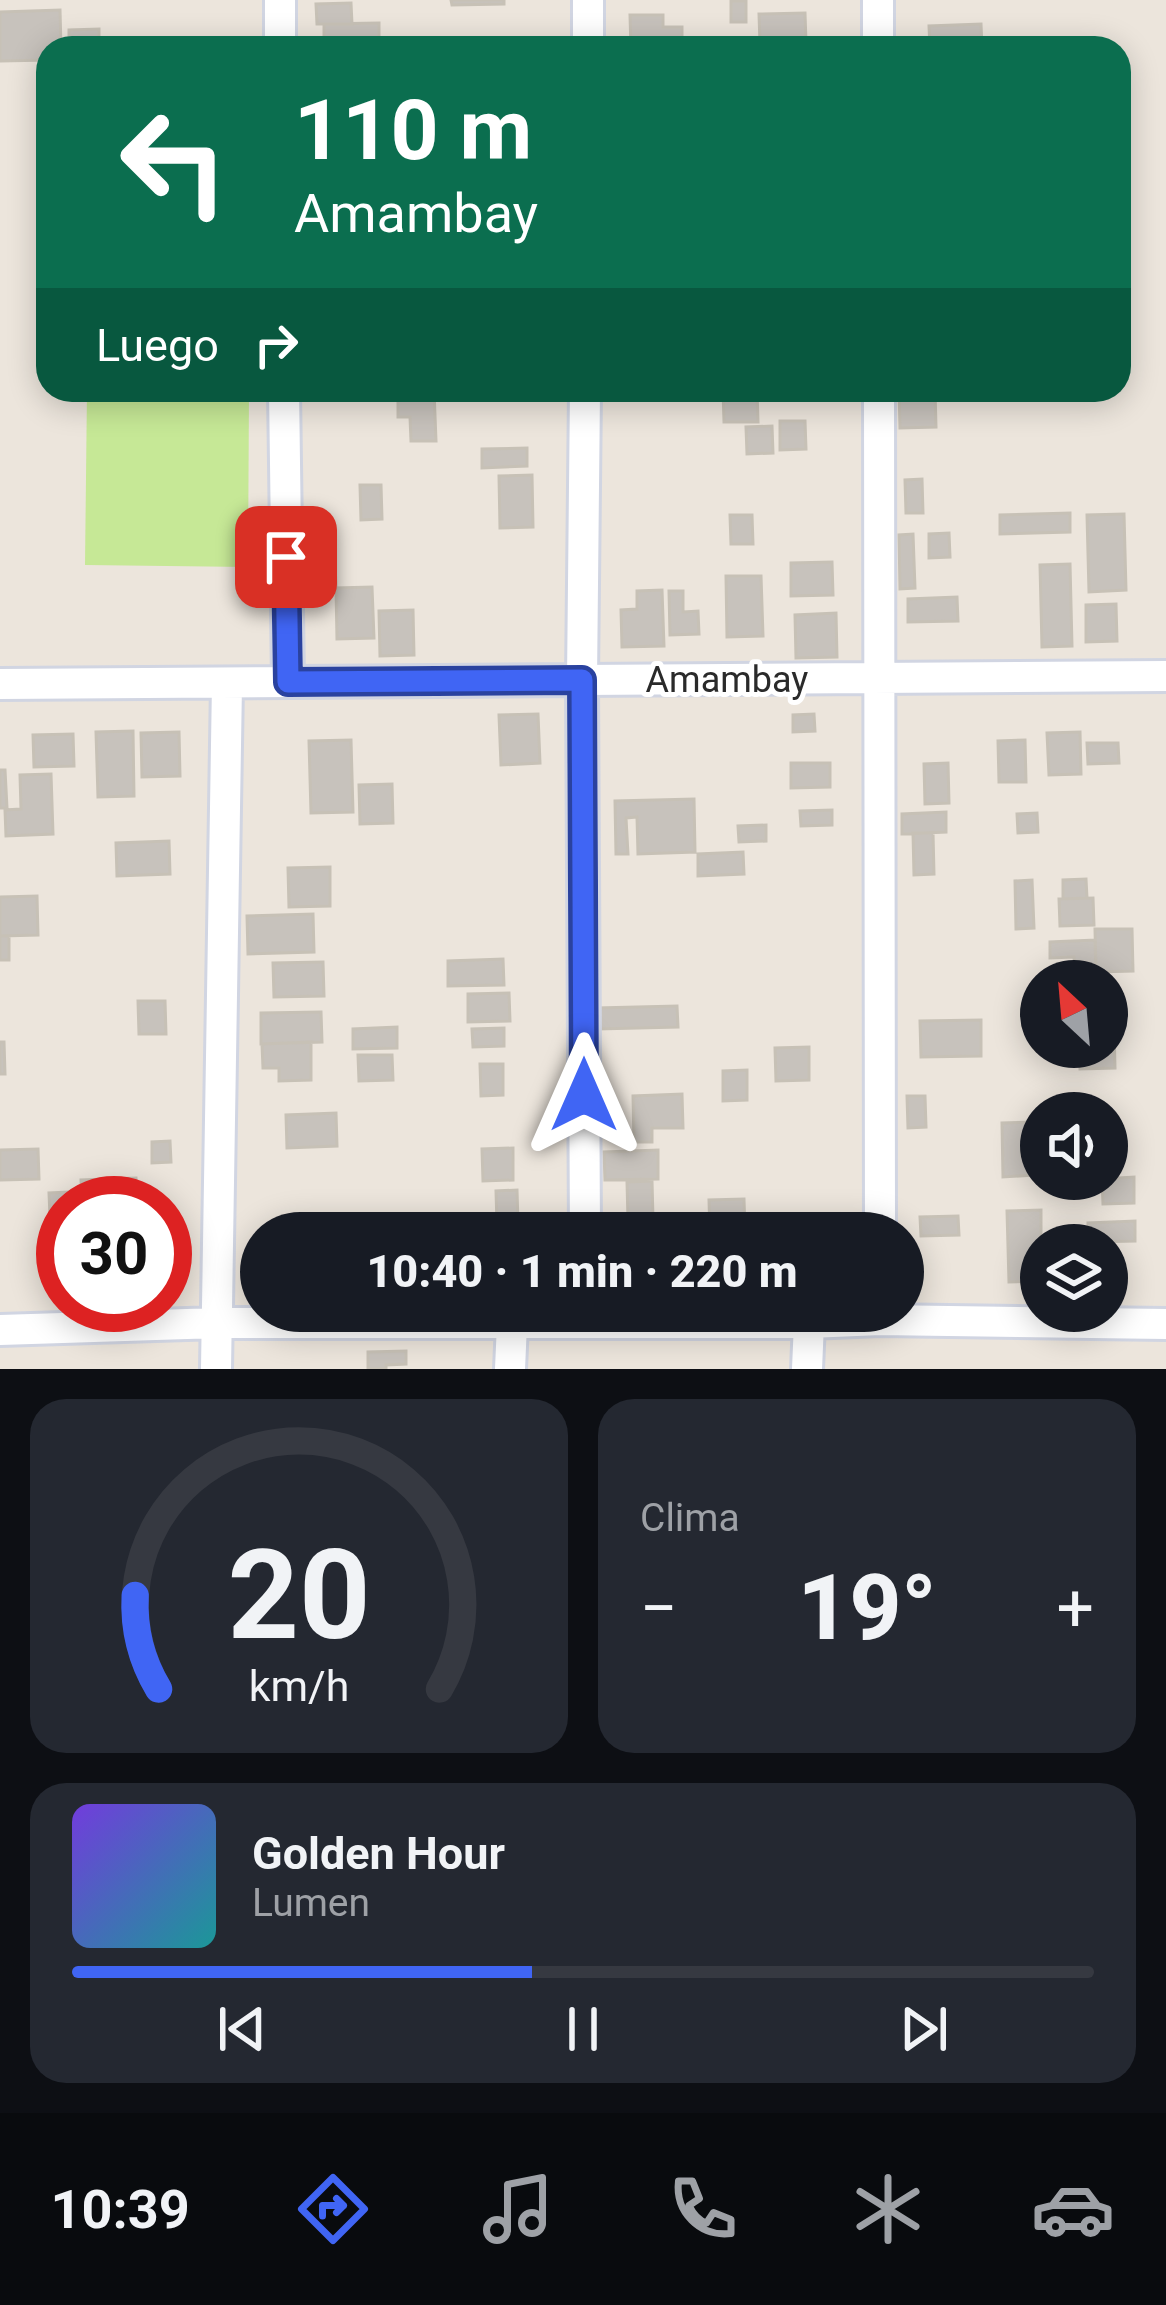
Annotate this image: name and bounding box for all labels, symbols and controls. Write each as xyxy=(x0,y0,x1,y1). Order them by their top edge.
text: 110 m xyxy=(294,81,532,180)
icon: left xyxy=(96,84,252,240)
text: Amambay xyxy=(294,182,538,245)
icon: right xyxy=(243,312,309,378)
text: Luego xyxy=(96,319,219,372)
pin xyxy=(235,506,337,608)
icon: arrive xyxy=(253,524,319,590)
street label: Amambay xyxy=(646,659,808,701)
north arrow xyxy=(1020,960,1128,1068)
map controls xyxy=(1020,960,1128,1332)
position arrow xyxy=(521,1032,647,1158)
button: sound xyxy=(1020,1092,1128,1200)
speed limit sign: 30 xyxy=(36,1176,192,1332)
button: layers xyxy=(1020,1224,1128,1332)
text: 10:40 · 1 min · 220 m xyxy=(366,1245,798,1298)
text: Clima xyxy=(640,1495,740,1541)
text: 20 xyxy=(227,1522,371,1668)
text: 19° xyxy=(798,1556,937,1661)
text: − xyxy=(640,1570,678,1647)
text: + xyxy=(1057,1570,1094,1647)
text: km/h xyxy=(249,1661,349,1711)
text: Golden Hour xyxy=(252,1827,505,1880)
text: Lumen xyxy=(252,1880,370,1926)
icon: previous xyxy=(209,1996,275,2062)
icon: pause xyxy=(550,1996,616,2062)
icon: next xyxy=(891,1996,957,2062)
icon: directions xyxy=(291,2167,375,2251)
icon: music xyxy=(476,2167,560,2251)
icon: phone xyxy=(661,2167,745,2251)
icon: climate xyxy=(846,2167,930,2251)
icon: car xyxy=(1031,2167,1115,2251)
text: 10:39 xyxy=(51,2178,190,2241)

